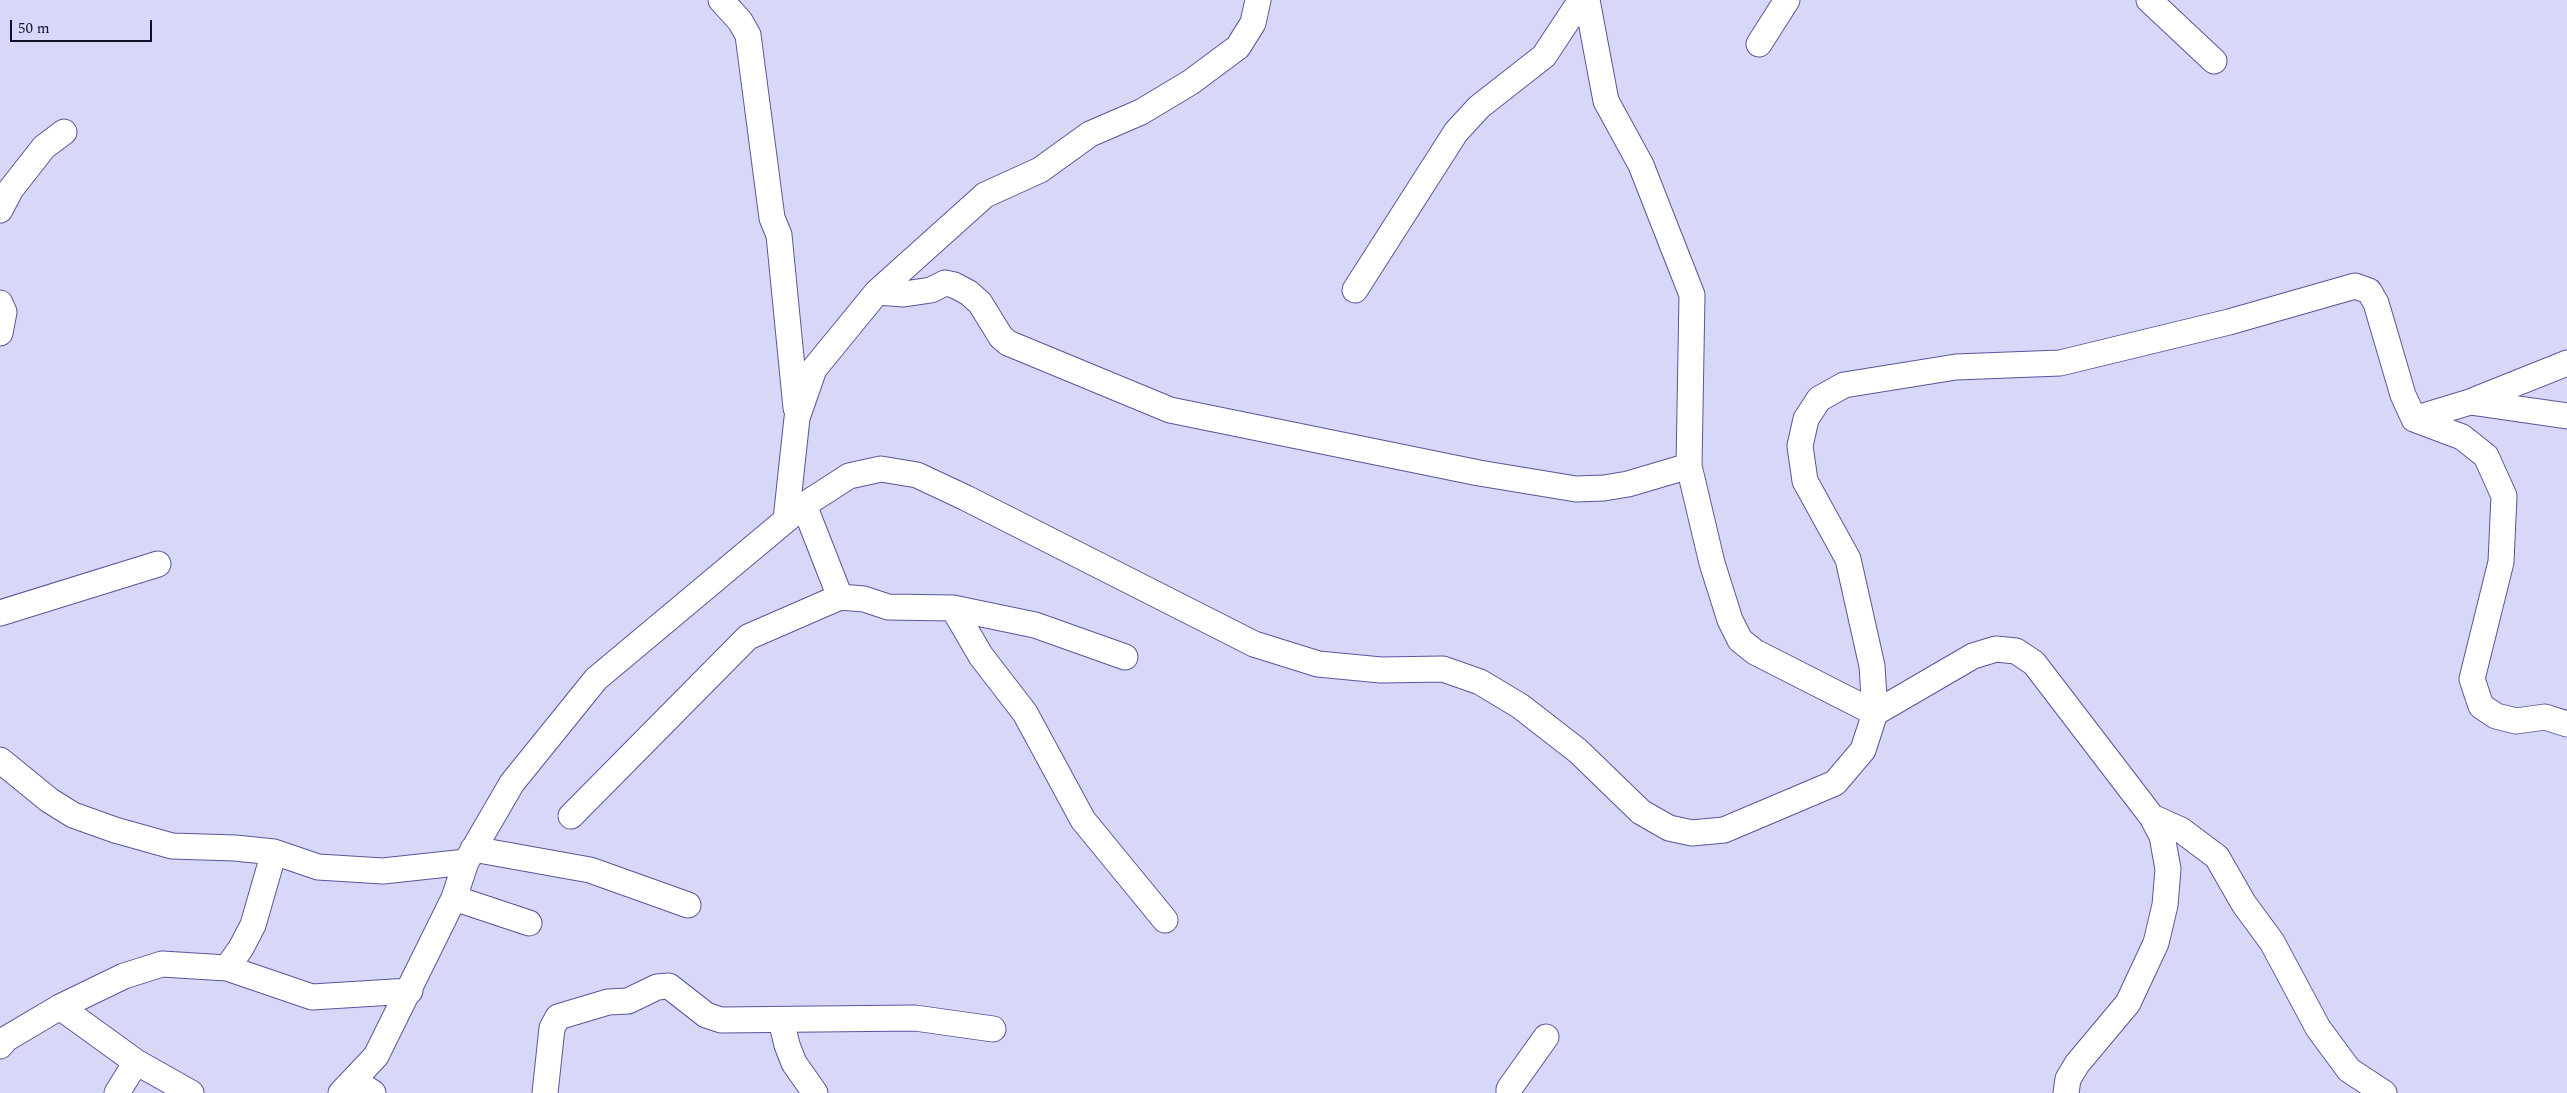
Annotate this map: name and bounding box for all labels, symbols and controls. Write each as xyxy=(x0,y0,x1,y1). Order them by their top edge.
scale bar xyxy=(12,10,155,42)
text: 50 m xyxy=(18,17,50,40)

